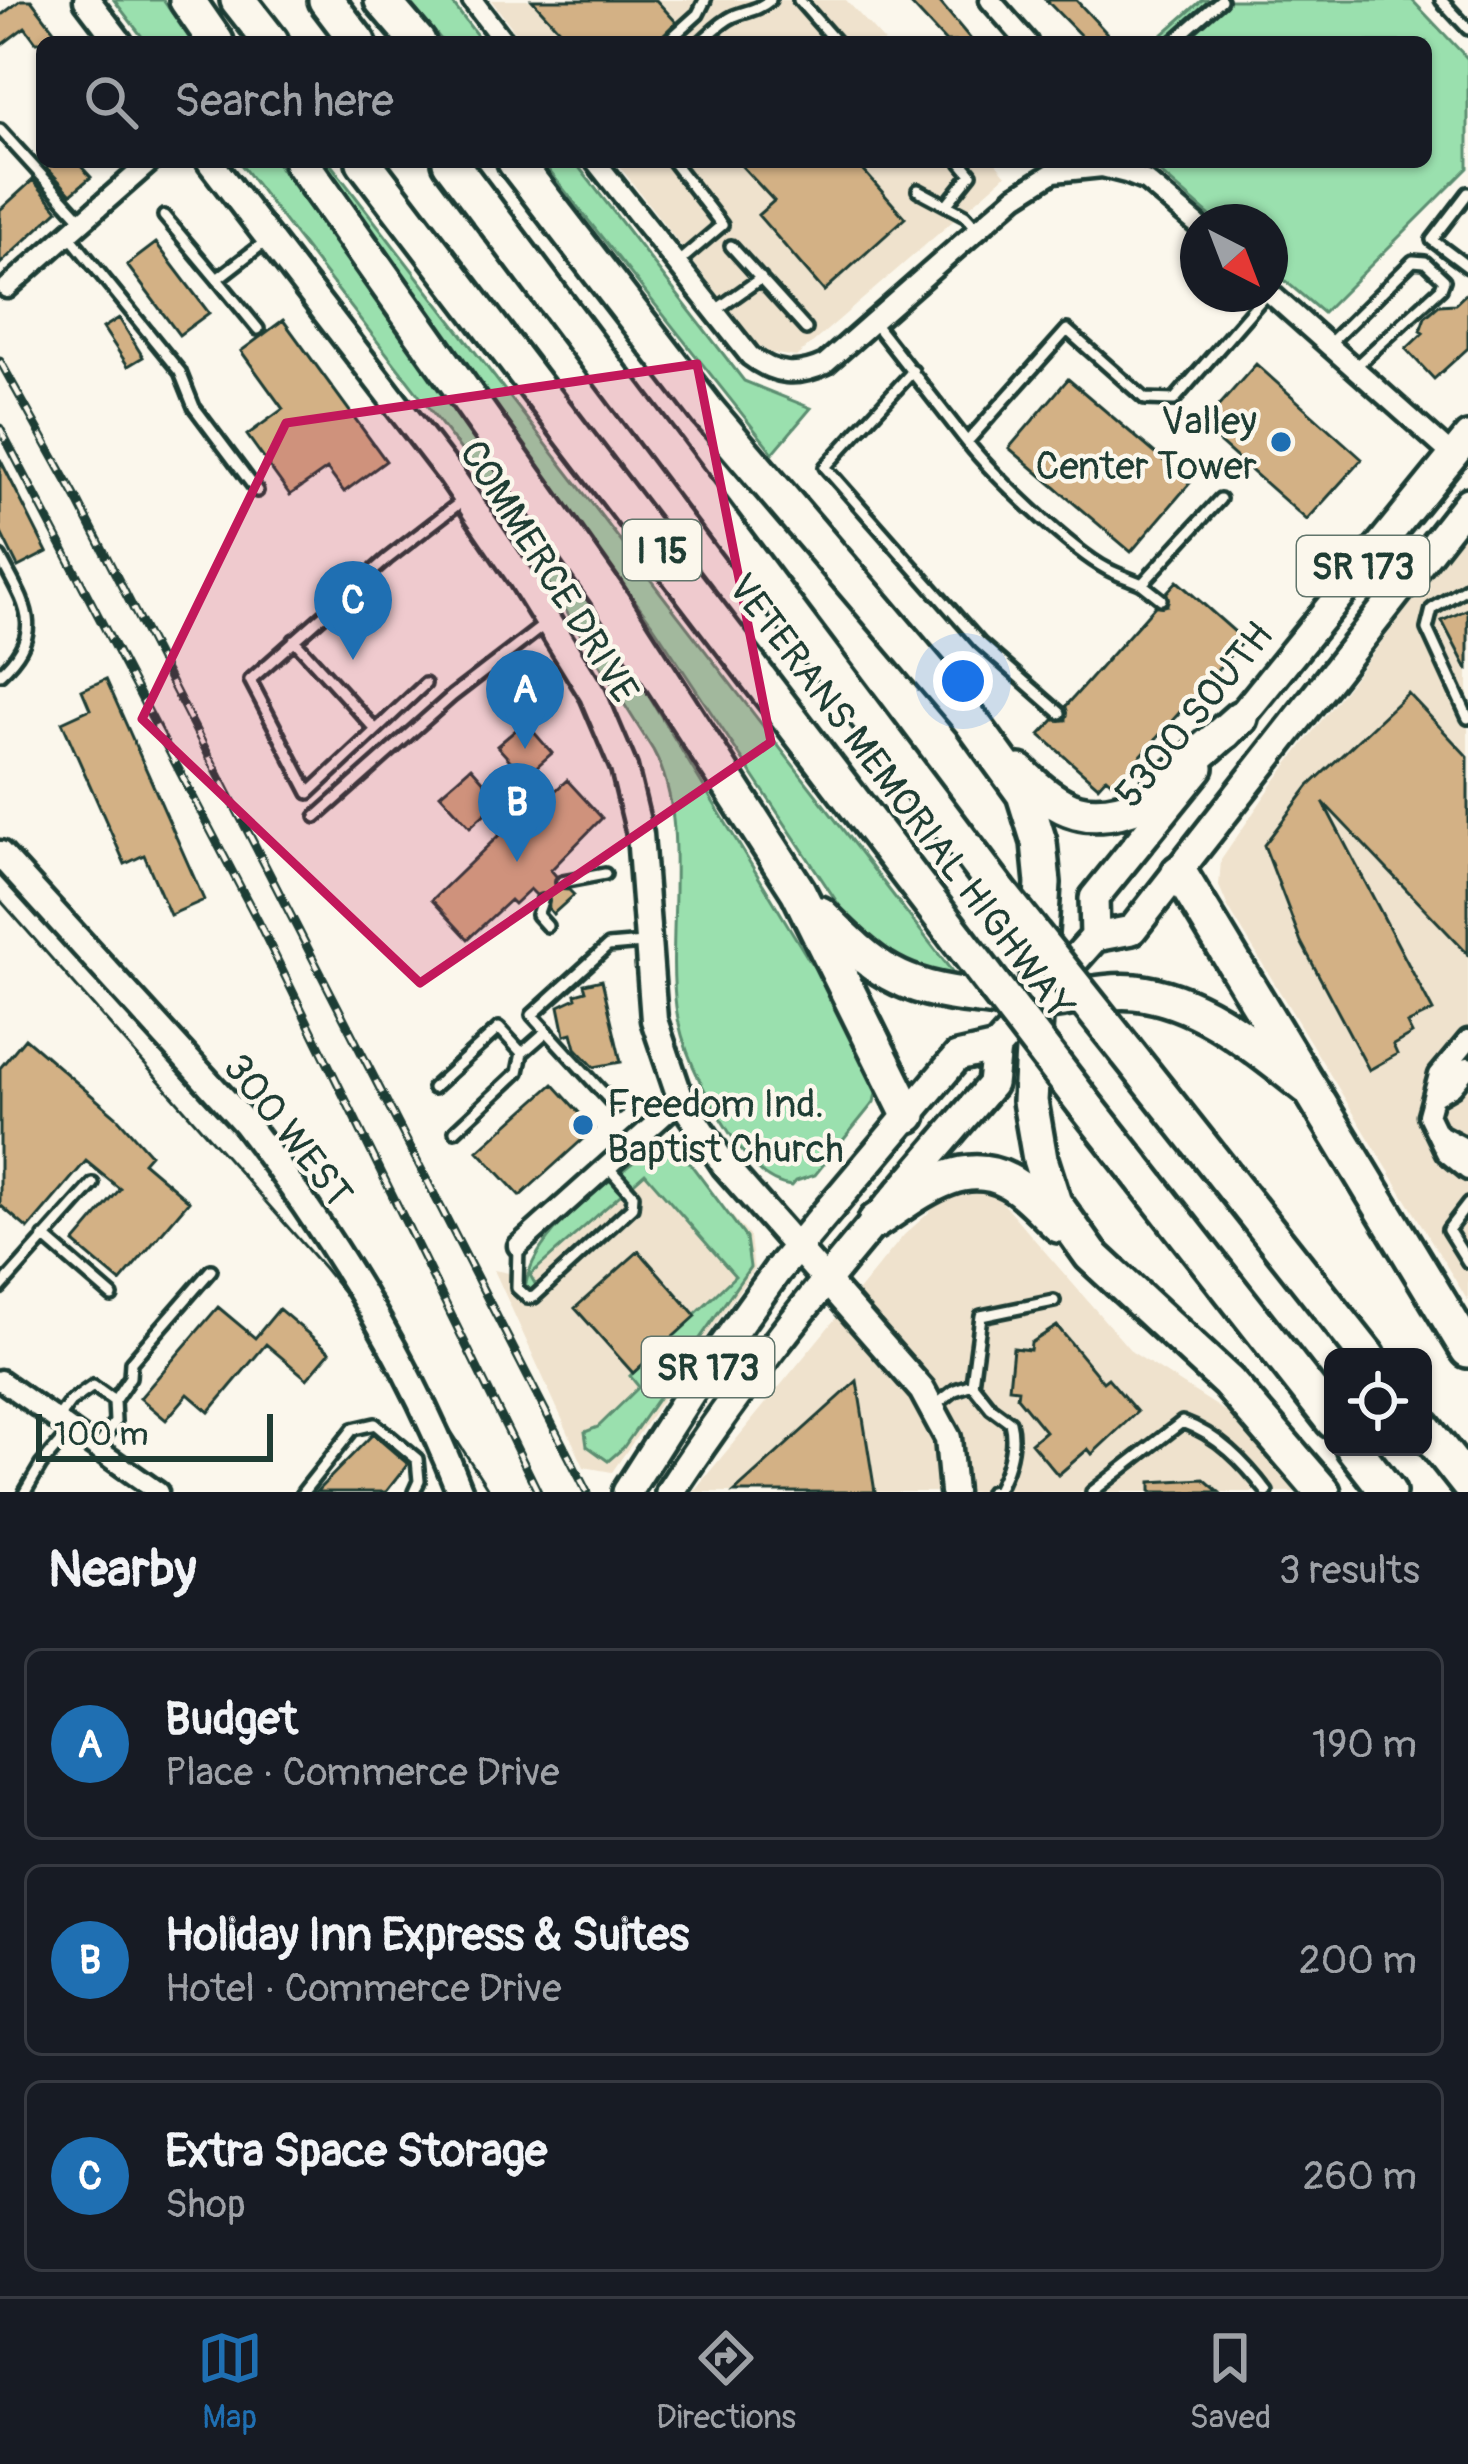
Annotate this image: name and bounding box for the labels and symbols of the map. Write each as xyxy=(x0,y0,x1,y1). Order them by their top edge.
north arrow xyxy=(1180,204,1288,312)
place label: Valley Center Tower xyxy=(1036,397,1257,491)
marker: Valley Center Tower xyxy=(1268,429,1294,455)
street label: COMMERCE DRIVE xyxy=(448,431,649,712)
road number: I 15 xyxy=(623,520,701,580)
road number: SR 173 xyxy=(1297,536,1429,596)
pin: C xyxy=(314,561,392,660)
street label: VETERANS MEMORIAL HIGHWAY xyxy=(717,564,1085,1030)
street label: 5300 SOUTH xyxy=(1105,612,1284,818)
pin: A xyxy=(486,650,564,749)
your location xyxy=(933,651,993,711)
pin: B xyxy=(478,763,556,862)
street label: 300 WEST xyxy=(213,1044,363,1218)
place label: Freedom Ind. Baptist Church xyxy=(607,1080,844,1174)
marker: Freedom Ind. Baptist Church xyxy=(570,1112,596,1138)
road number: SR 173 xyxy=(642,1337,774,1397)
scale bar xyxy=(36,1408,273,1461)

